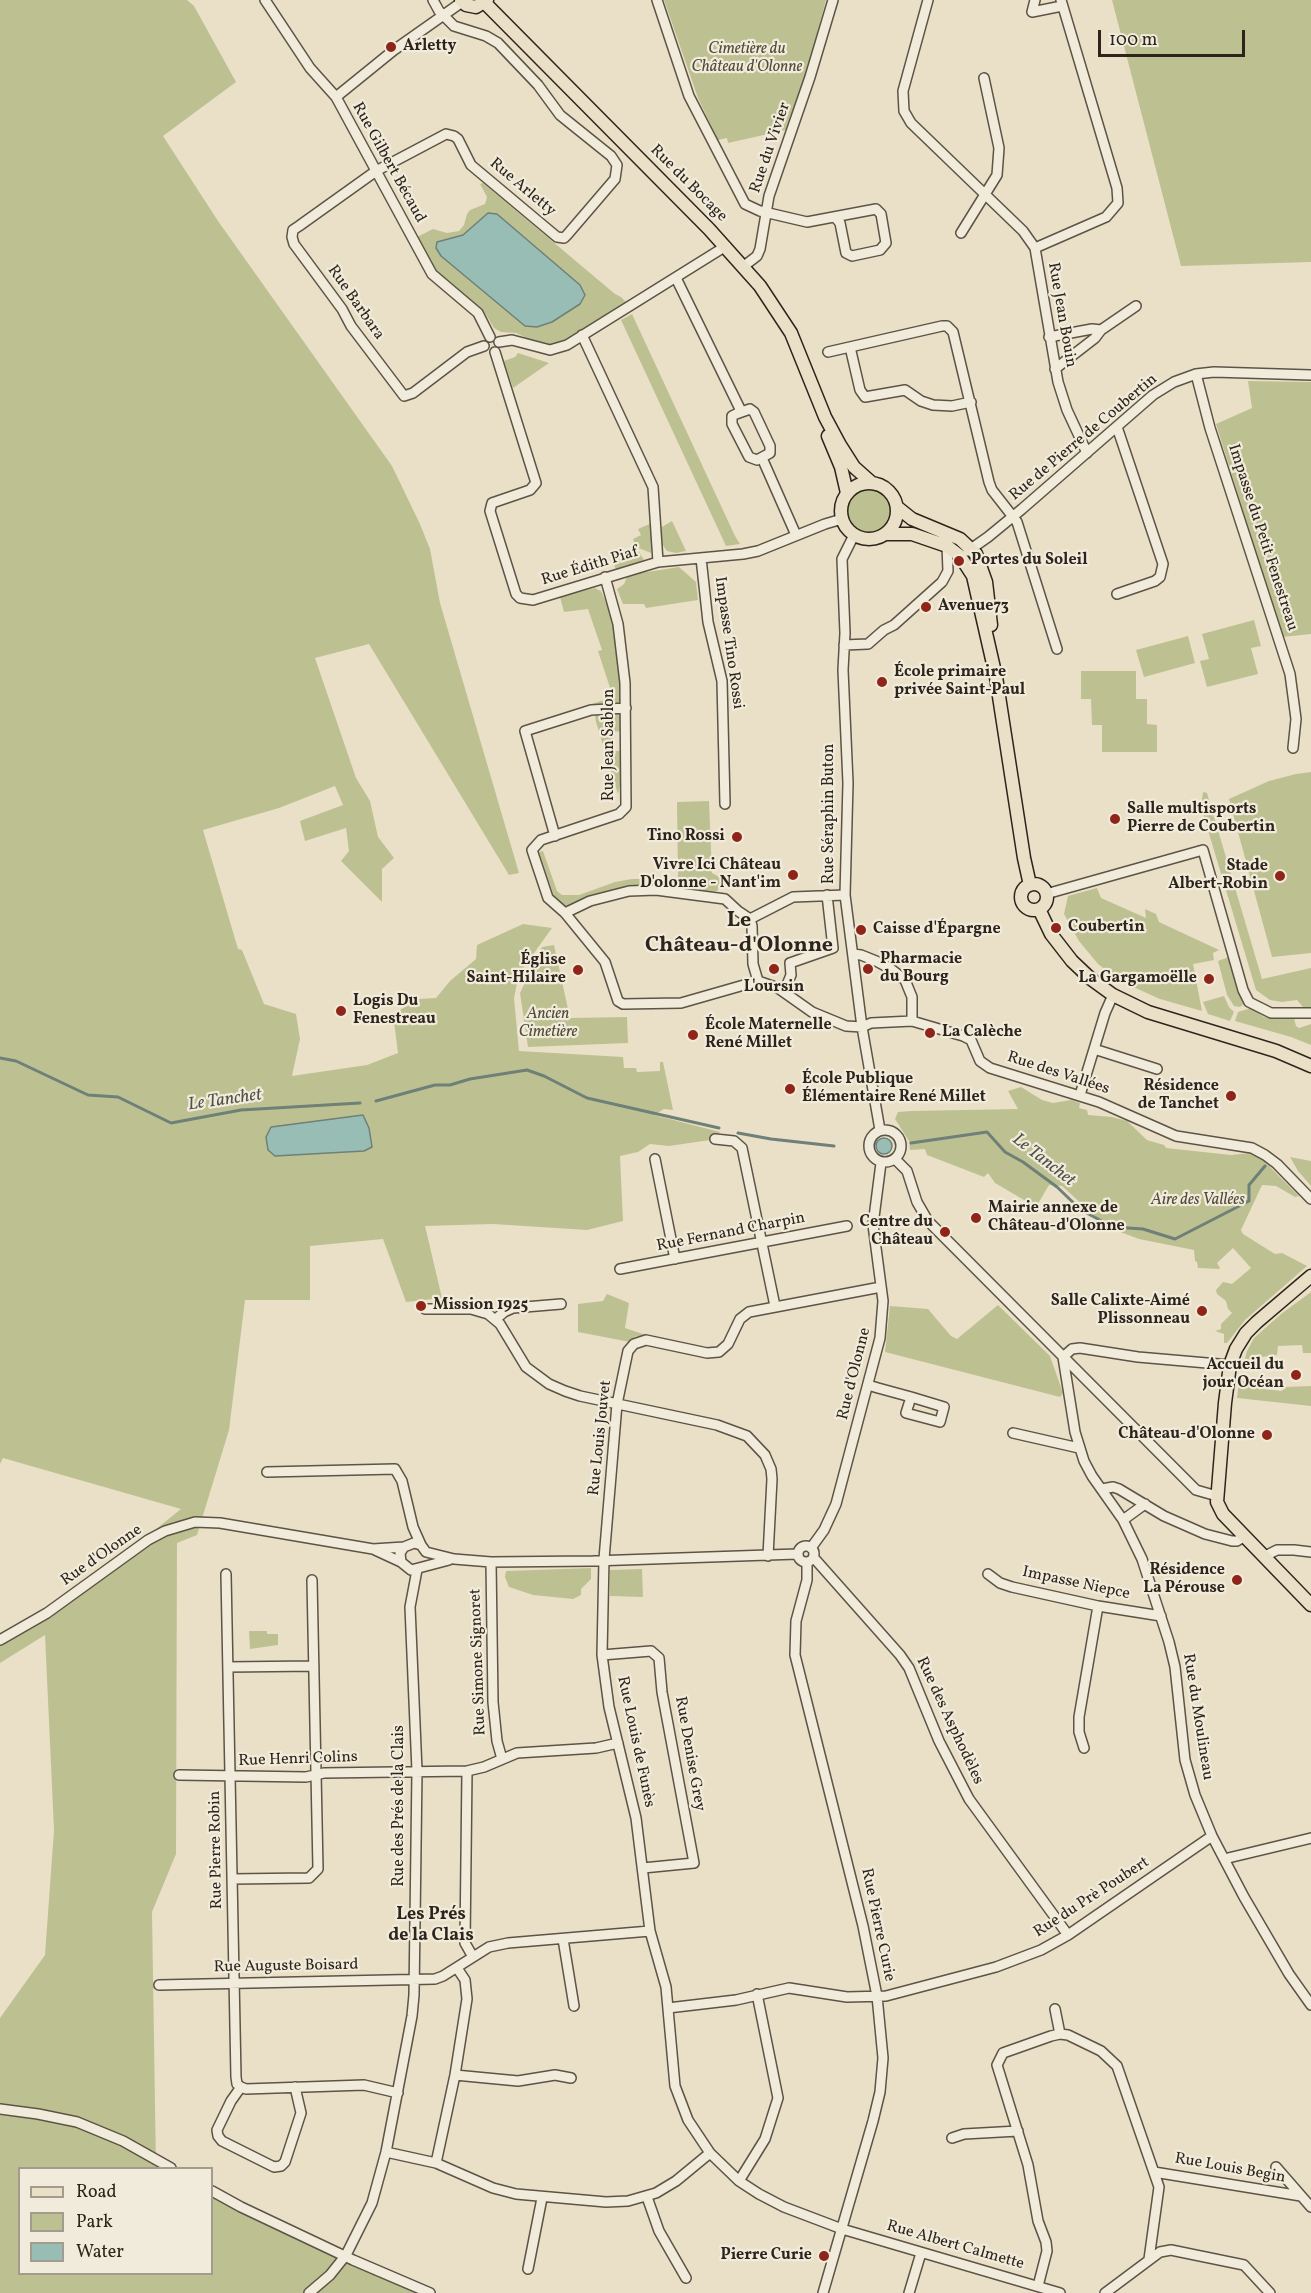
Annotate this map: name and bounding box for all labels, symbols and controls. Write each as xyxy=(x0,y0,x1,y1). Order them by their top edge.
scale bar xyxy=(1101,18,1248,56)
text: 100 m xyxy=(1109,28,1158,53)
place label: Arletty xyxy=(403,37,456,57)
marker: Arletty xyxy=(384,40,398,54)
park label: Cimetière du Château d'Olonne xyxy=(692,40,802,78)
street label: Rue Gilbert Bécaud xyxy=(347,99,429,227)
street label: Rue du Vivier xyxy=(747,100,795,196)
street label: Rue du Bocage xyxy=(645,141,731,227)
street label: Rue Arletty xyxy=(485,155,559,221)
street label: Rue Jean Bouin xyxy=(1042,261,1080,369)
street label: Rue Barbara xyxy=(322,262,388,344)
street label: Rue de Pierre de Coubertin xyxy=(1006,370,1162,506)
street label: Impasse du Petit Fenestreau xyxy=(1223,442,1301,634)
street label: Rue Édith Piaf xyxy=(539,543,641,591)
place label: Portes du Soleil xyxy=(971,551,1088,571)
marker: Portes du Soleil xyxy=(952,554,966,568)
street label: Impasse Tino Rossi xyxy=(709,575,747,711)
place label: Avenue73 xyxy=(938,597,1009,617)
marker: Avenue73 xyxy=(919,600,933,614)
place label: École primaire privée Saint-Paul xyxy=(894,663,1025,701)
marker: École primaire privée Saint-Paul xyxy=(875,675,889,689)
street label: Rue Jean Sablon xyxy=(600,689,620,801)
street label: Rue Séraphin Buton xyxy=(820,744,840,884)
place label: Salle multisports Pierre de Coubertin xyxy=(1127,800,1275,838)
marker: Salle multisports Pierre de Coubertin xyxy=(1108,812,1122,826)
place label: Tino Rossi xyxy=(647,827,725,847)
marker: Tino Rossi xyxy=(730,830,744,844)
place label: Vivre Ici Château D'olonne - Nant'im xyxy=(640,856,781,894)
place label: Stade Albert-Robin xyxy=(1168,857,1268,895)
marker: Vivre Ici Château D'olonne - Nant'im xyxy=(786,868,800,882)
marker: Stade Albert-Robin xyxy=(1273,869,1287,883)
district label: Le Château-d'Olonne xyxy=(645,909,833,960)
place label: Coubertin xyxy=(1068,918,1145,938)
place label: Caisse d'Épargne xyxy=(873,920,1001,940)
marker: Coubertin xyxy=(1049,921,1063,935)
marker: Caisse d'Épargne xyxy=(854,923,868,937)
place label: Pharmacie du Bourg xyxy=(880,950,962,988)
place label: Église Saint-Hilaire xyxy=(467,951,566,989)
marker: L'oursin xyxy=(767,962,781,976)
marker: Pharmacie du Bourg xyxy=(861,962,875,976)
marker: Église Saint-Hilaire xyxy=(571,963,585,977)
place label: La Gargamoëlle xyxy=(1079,969,1197,989)
marker: La Gargamoëlle xyxy=(1202,972,1216,986)
place label: L'oursin xyxy=(744,978,804,998)
place label: Logis Du Fenestreau xyxy=(353,992,436,1030)
marker: Logis Du Fenestreau xyxy=(334,1004,348,1018)
park label: Ancien Cimetière xyxy=(519,1005,577,1043)
place label: École Maternelle René Millet xyxy=(705,1016,832,1054)
place label: La Calèche xyxy=(942,1023,1022,1043)
marker: La Calèche xyxy=(923,1026,937,1040)
marker: École Maternelle René Millet xyxy=(686,1028,700,1042)
street label: Rue des Vallées xyxy=(1004,1048,1112,1100)
place label: École Publique Élémentaire René Millet xyxy=(802,1070,986,1108)
place label: Résidence de Tanchet xyxy=(1138,1077,1219,1115)
marker: École Publique Élémentaire René Millet xyxy=(783,1082,797,1096)
water label: Le Tanchet xyxy=(187,1085,263,1117)
marker: Résidence de Tanchet xyxy=(1224,1089,1238,1103)
water label: Le Tanchet xyxy=(1007,1130,1079,1192)
park label: Aire des Vallées xyxy=(1151,1191,1245,1211)
place label: Mairie annexe de Château-d'Olonne xyxy=(988,1199,1125,1237)
street label: Rue Fernand Charpin xyxy=(655,1209,807,1257)
marker: Mairie annexe de Château-d'Olonne xyxy=(969,1211,983,1225)
place label: Centre du Château xyxy=(860,1213,933,1251)
marker: Centre du Château xyxy=(938,1225,952,1239)
place label: Salle Calixte-Aimé Plissonneau xyxy=(1051,1292,1190,1330)
place label: Mission 1925 xyxy=(433,1296,528,1316)
marker: Mission 1925 xyxy=(414,1299,428,1313)
marker: Salle Calixte-Aimé Plissonneau xyxy=(1195,1304,1209,1318)
street label: Rue d'Olonne xyxy=(834,1326,876,1422)
place label: Accueil du jour Océan xyxy=(1202,1356,1284,1394)
marker: Accueil du jour Océan xyxy=(1289,1368,1303,1382)
street label: Rue Louis Jouvet xyxy=(585,1379,617,1497)
place label: Château-d'Olonne xyxy=(1118,1425,1255,1445)
marker: Château-d'Olonne xyxy=(1260,1428,1274,1442)
street label: Rue d'Olonne xyxy=(58,1521,146,1591)
place label: Résidence La Pérouse xyxy=(1143,1561,1225,1599)
street label: Impasse Niepce xyxy=(1020,1563,1132,1605)
marker: Résidence La Pérouse xyxy=(1230,1573,1244,1587)
street label: Rue Simone Signoret xyxy=(467,1588,491,1736)
street label: Rue du Moulineau xyxy=(1178,1652,1216,1782)
street label: Rue des Asphodèles xyxy=(911,1654,987,1788)
street label: Rue Louis de Funès xyxy=(612,1675,658,1809)
street label: Rue Denise Grey xyxy=(669,1695,709,1813)
street label: Rue des Prés de la Clais xyxy=(390,1725,410,1887)
street label: Rue Henri Colins xyxy=(238,1748,358,1772)
street label: Rue Pierre Robin xyxy=(206,1790,228,1910)
street label: Rue du Prè Poubert xyxy=(1031,1853,1153,1943)
street label: Rue Pierre Curie xyxy=(856,1867,898,1983)
district label: Les Prés de la Clais xyxy=(388,1905,474,1948)
street label: Rue Auguste Boisard xyxy=(213,1956,359,1978)
street label: Rue Louis Begin xyxy=(1173,2150,1287,2188)
legend xyxy=(18,2167,213,2275)
text: Road xyxy=(76,2180,117,2205)
text: Park xyxy=(76,2210,113,2235)
street label: Rue Albert Calmette xyxy=(884,2217,1026,2275)
text: Water xyxy=(76,2240,124,2265)
place label: Pierre Curie xyxy=(720,2246,812,2266)
marker: Pierre Curie xyxy=(817,2249,831,2263)

